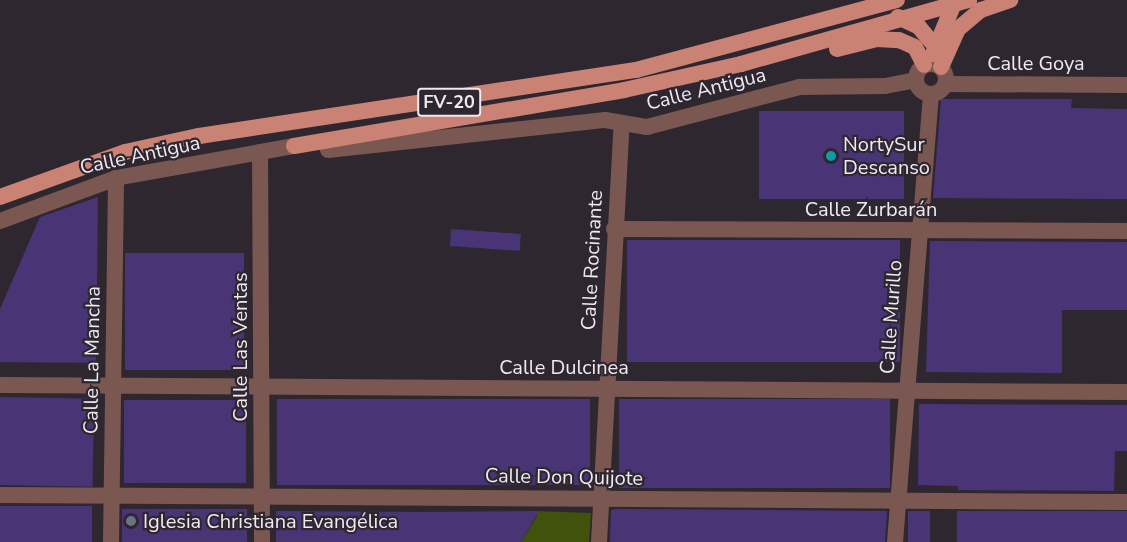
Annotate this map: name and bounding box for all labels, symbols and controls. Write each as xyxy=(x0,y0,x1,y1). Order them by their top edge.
street label: Calle Goya xyxy=(987,51,1085,75)
street label: Calle Antigua xyxy=(644,63,768,115)
road number: FV-20 xyxy=(416,87,482,117)
street label: Calle Antigua xyxy=(78,131,202,179)
place label: NortySur Descanso xyxy=(843,132,930,179)
marker: NortySur Descanso xyxy=(824,149,838,163)
street label: Calle Rocinante xyxy=(576,189,608,331)
street label: Calle Zurbarán xyxy=(805,197,937,221)
street label: Calle Murillo xyxy=(875,259,907,375)
street label: Calle Las Ventas xyxy=(228,272,252,422)
street label: Calle La Mancha xyxy=(79,286,105,434)
street label: Calle Dulcinea xyxy=(499,355,629,379)
street label: Calle Don Quijote xyxy=(485,464,643,490)
place label: Iglesia Christiana Evangélica xyxy=(143,509,398,533)
marker: Iglesia Christiana Evangélica xyxy=(124,514,138,528)

